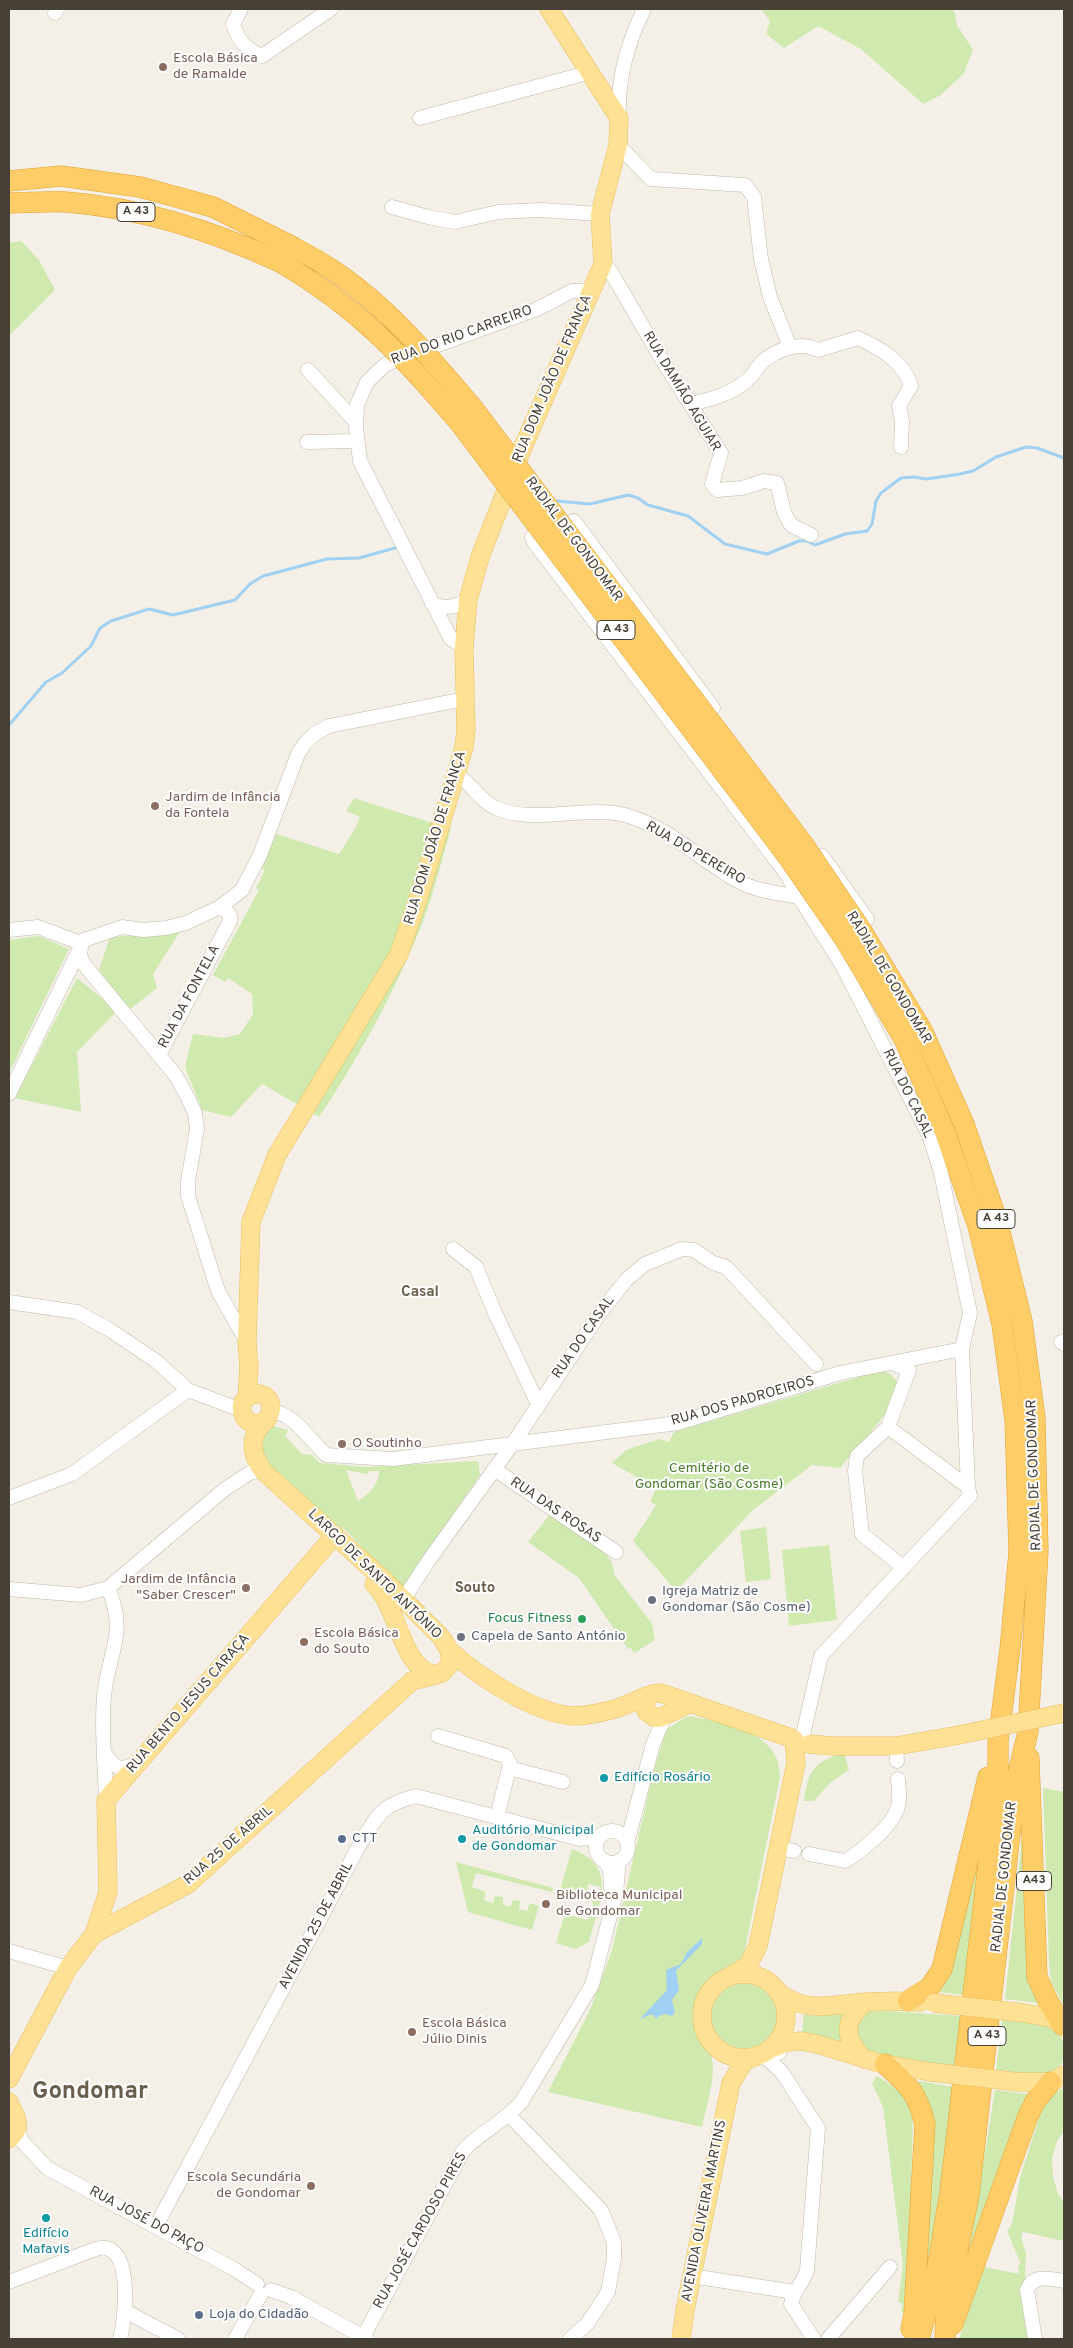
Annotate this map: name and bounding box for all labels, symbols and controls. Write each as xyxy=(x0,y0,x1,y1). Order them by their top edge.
place label: Escola Básica de Ramalde xyxy=(173,51,258,84)
marker: Escola Básica de Ramalde xyxy=(157,61,169,73)
road number: A 43 xyxy=(117,202,155,222)
street label: RUA DOM JOÃO DE FRANÇA xyxy=(510,293,596,465)
street label: RUA DO RIO CARREIRO xyxy=(389,303,535,369)
street label: RUA DAMIÃO AGUIAR xyxy=(638,329,724,455)
street label: RADIAL DE GONDOMAR xyxy=(521,474,625,606)
road number: A 43 xyxy=(597,620,635,640)
street label: RUA DOM JOÃO DE FRANÇA xyxy=(402,749,470,927)
place label: Jardim de Infância da Fontela xyxy=(165,790,280,822)
marker: Jardim de Infância da Fontela xyxy=(149,800,161,812)
street label: RUA DO PEREIRO xyxy=(642,819,748,889)
street label: RADIAL DE GONDOMAR xyxy=(842,909,934,1047)
street label: RUA DA FONTELA xyxy=(156,942,224,1052)
street label: RUA DO CASAL xyxy=(878,1047,936,1141)
road number: A 43 xyxy=(977,1210,1015,1228)
district label: Casal xyxy=(401,1284,439,1302)
street label: RUA DO CASAL xyxy=(549,1293,619,1383)
street label: RUA DOS PADROEIROS xyxy=(669,1374,817,1430)
street label: RADIAL DE GONDOMAR xyxy=(1024,1399,1046,1551)
place label: O Soutinho xyxy=(352,1436,422,1452)
marker: O Soutinho xyxy=(336,1438,348,1450)
park label: Cemitério de Gondomar (São Cosme) xyxy=(635,1461,783,1494)
street label: RUA DAS ROSAS xyxy=(506,1474,604,1548)
street label: LARGO DE SANTO ANTÓNIO xyxy=(304,1507,444,1643)
place label: Jardim de Infância "Saber Crescer" xyxy=(121,1572,236,1604)
district label: Souto xyxy=(455,1580,495,1598)
marker: Jardim de Infância "Saber Crescer" xyxy=(240,1582,252,1594)
place label: Igreja Matriz de Gondomar (São Cosme) xyxy=(662,1584,811,1616)
marker: Igreja Matriz de Gondomar (São Cosme) xyxy=(646,1594,658,1606)
place label: Focus Fitness xyxy=(488,1611,572,1627)
marker: Focus Fitness xyxy=(576,1613,588,1625)
place label: Escola Básica do Souto xyxy=(314,1626,399,1658)
place label: Capela de Santo António xyxy=(471,1629,626,1645)
street label: RUA BENTO JESUS CARAÇA xyxy=(124,1631,254,1777)
marker: Capela de Santo António xyxy=(455,1631,467,1643)
marker: Escola Básica do Souto xyxy=(298,1636,310,1648)
place label: Edifício Rosário xyxy=(614,1770,711,1786)
marker: Edifício Rosário xyxy=(598,1772,610,1784)
street label: RADIAL DE GONDOMAR xyxy=(989,1801,1021,1953)
street label: RUA 25 DE ABRIL xyxy=(181,1803,277,1889)
place label: Auditório Municipal de Gondomar xyxy=(472,1823,594,1855)
place label: CTT xyxy=(352,1831,377,1847)
marker: CTT xyxy=(336,1833,348,1845)
marker: Auditório Municipal de Gondomar xyxy=(456,1833,468,1845)
street label: AVENIDA 25 DE ABRIL xyxy=(276,1859,358,1993)
road number: A43 xyxy=(1016,1872,1052,1890)
place label: Biblioteca Municipal de Gondomar xyxy=(556,1888,682,1920)
marker: Biblioteca Municipal de Gondomar xyxy=(540,1898,552,1910)
place label: Escola Básica Júlio Dinis xyxy=(422,2016,507,2048)
marker: Escola Básica Júlio Dinis xyxy=(406,2026,418,2038)
road number: A 43 xyxy=(968,2026,1006,2045)
district label: Gondomar xyxy=(32,2079,148,2107)
street label: AVENIDA OLIVEIRA MARTINS xyxy=(679,2119,731,2303)
street label: RUA JOSÉ CARDOSO PIRES xyxy=(371,2150,471,2312)
place label: Escola Secundária de Gondomar xyxy=(187,2170,301,2202)
marker: Escola Secundária de Gondomar xyxy=(305,2180,317,2192)
street label: RUA JOSÉ DO PAÇO xyxy=(86,2184,206,2258)
marker: Edifício Mafavis xyxy=(40,2212,52,2224)
place label: Edifício Mafavis xyxy=(22,2226,70,2258)
place label: Loja do Cidadão xyxy=(209,2307,309,2323)
marker: Loja do Cidadão xyxy=(193,2309,205,2321)

